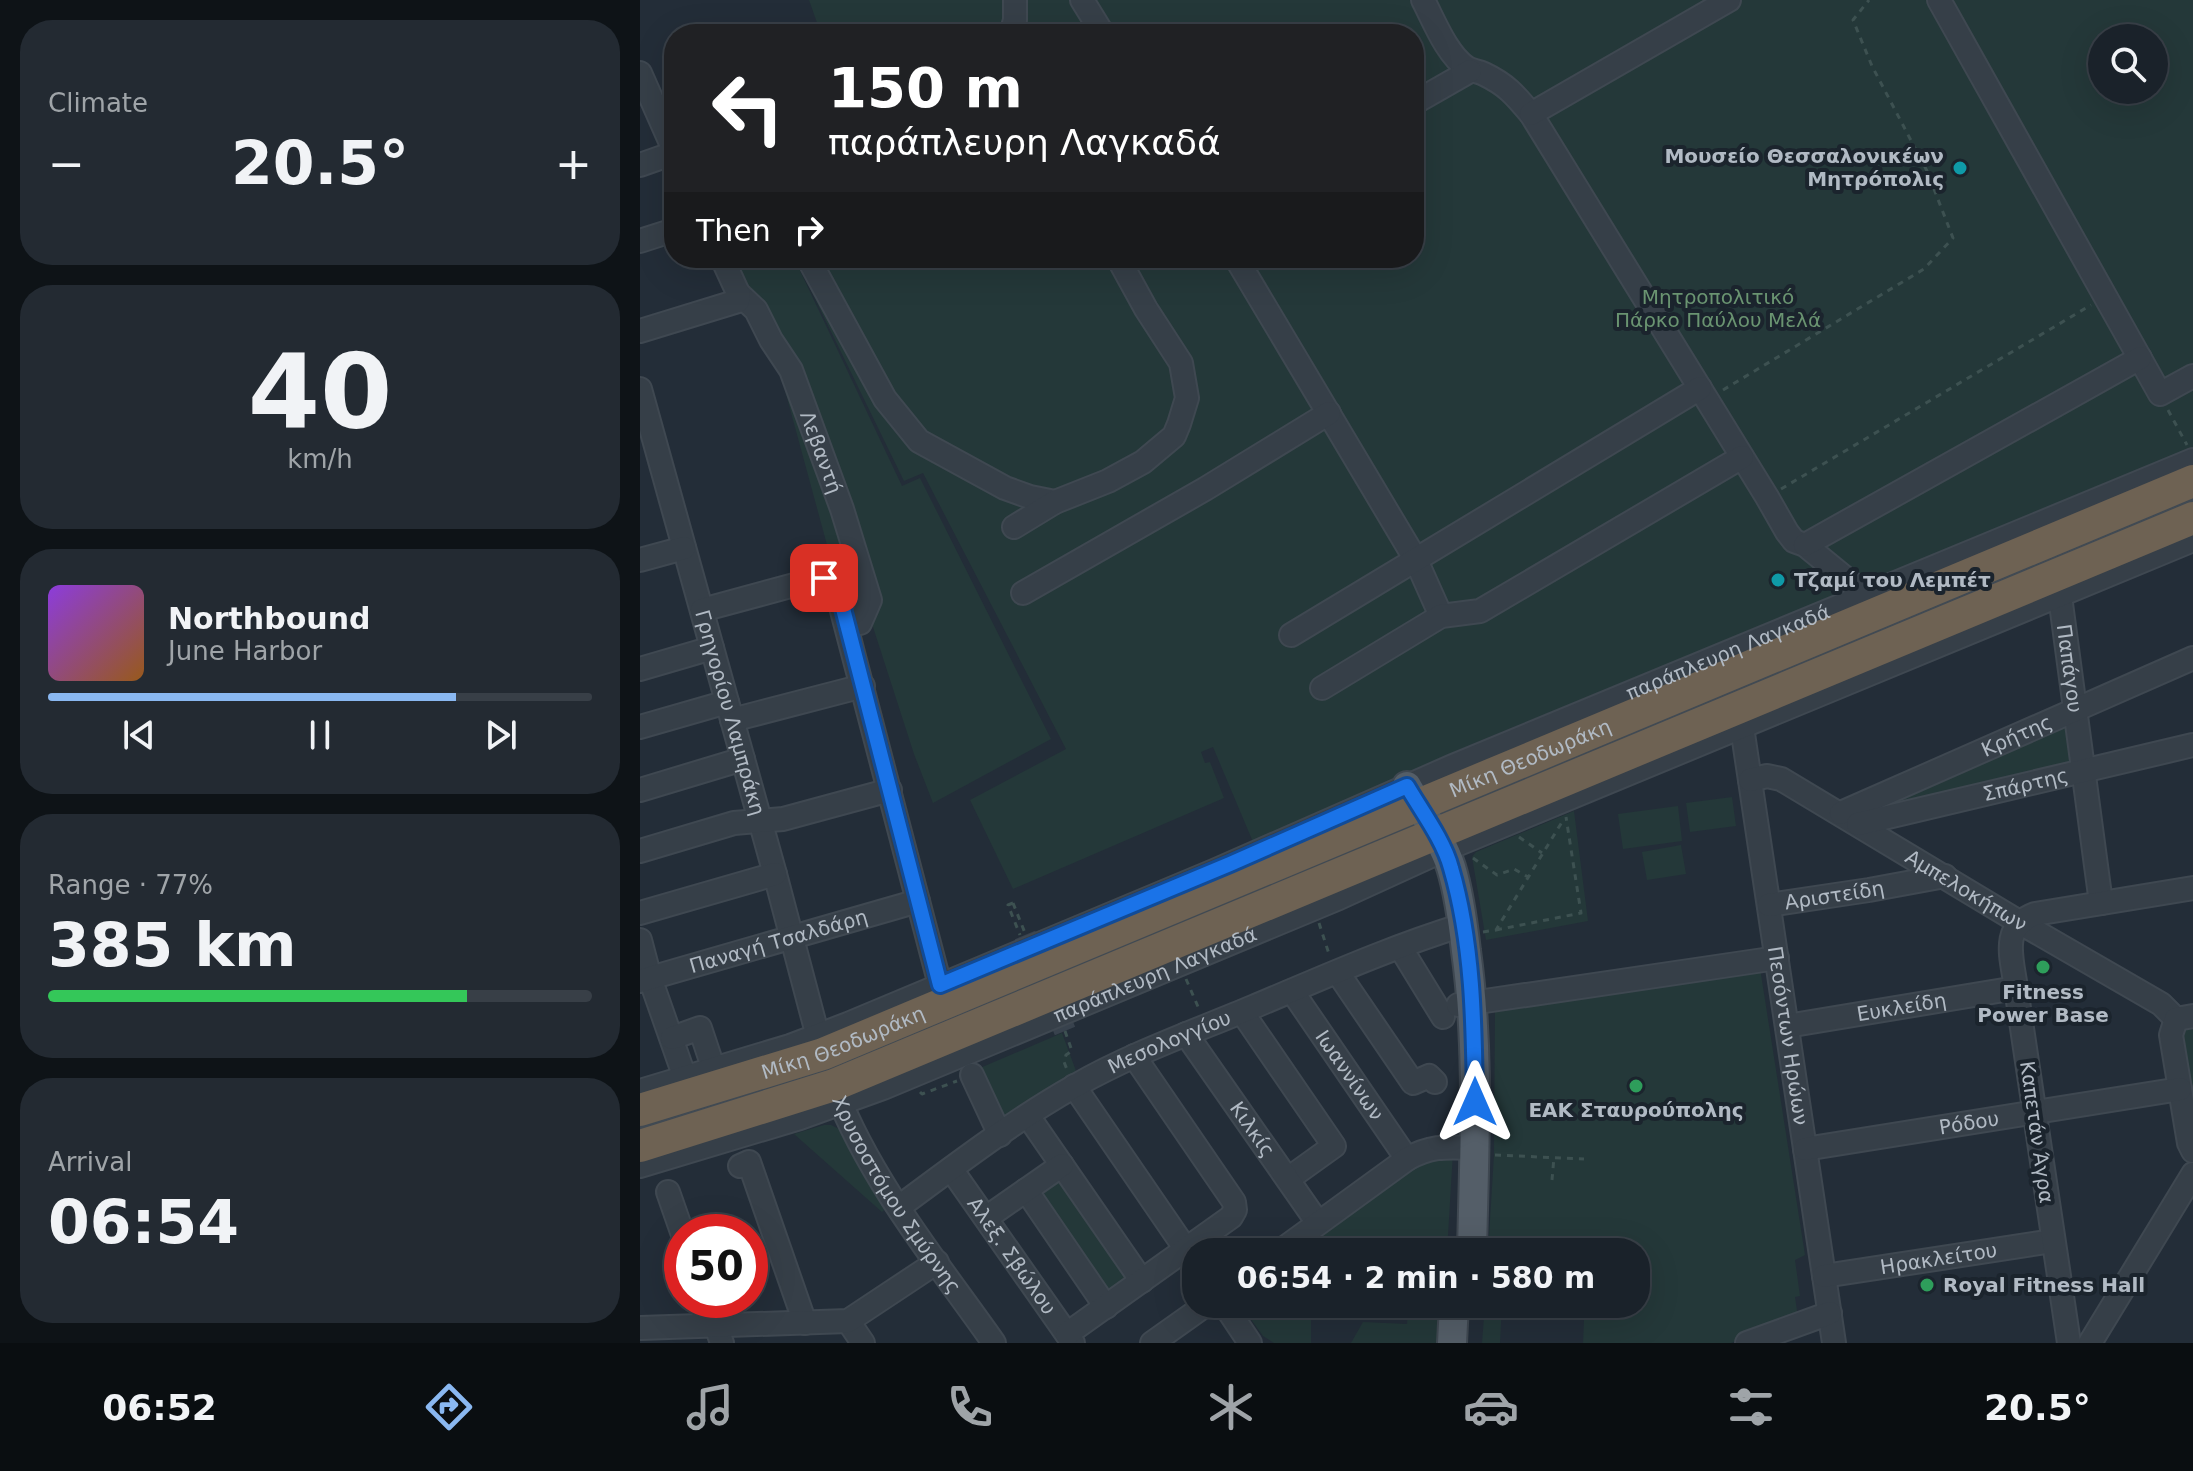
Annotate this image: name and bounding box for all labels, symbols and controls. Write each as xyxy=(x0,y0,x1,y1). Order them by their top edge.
map controls xyxy=(2088,24,2168,104)
button: search xyxy=(2088,24,2168,104)
text: 150 m xyxy=(828,55,1023,120)
icon: left xyxy=(696,56,800,160)
text: Climate xyxy=(48,88,148,118)
text: παράπλευρη Λαγκαδά xyxy=(828,122,1221,163)
text: 20.5° xyxy=(231,128,409,198)
text: − xyxy=(48,138,85,189)
text: + xyxy=(555,138,592,189)
place label: Μουσείο Θεσσαλονικέων Μητρόπολις xyxy=(1664,144,1944,191)
marker: Μουσείο Θεσσαλονικέων Μητρόπολις xyxy=(1951,159,1969,177)
icon: right xyxy=(787,208,831,252)
text: Then xyxy=(696,213,771,248)
park label: Μητροπολιτικό Πάρκο Παύλου Μελά xyxy=(1615,285,1821,332)
text: 40 xyxy=(248,331,392,453)
street label: Λεβαντή xyxy=(795,408,847,497)
text: km/h xyxy=(287,444,353,474)
pin xyxy=(790,544,858,612)
icon: arrive xyxy=(802,556,846,600)
place label: Τζαμί του Λεμπέτ xyxy=(1794,568,1991,592)
marker: Τζαμί του Λεμπέτ xyxy=(1769,571,1787,589)
street label: παράπλευρη Λαγκαδά xyxy=(1623,599,1833,705)
text: Northbound xyxy=(168,601,371,636)
street label: Γρηγορίου Λαμπράκη xyxy=(690,607,770,818)
street label: Παπάγου xyxy=(2052,623,2087,714)
text: June Harbor xyxy=(168,636,322,666)
street label: Κρήτης xyxy=(1978,710,2056,762)
icon: previous xyxy=(117,713,161,757)
icon: pause xyxy=(298,713,342,757)
icon: next xyxy=(479,713,523,757)
street label: Μίκη Θεοδωράκη xyxy=(1446,714,1615,803)
street label: Σπάρτης xyxy=(1980,763,2071,806)
street label: Αμπελοκήπων xyxy=(1901,845,2031,936)
text: Range · 77% xyxy=(48,870,213,900)
street label: Αριστείδη xyxy=(1783,875,1886,915)
street label: Παναγή Τσαλδάρη xyxy=(687,904,870,978)
text: 385 km xyxy=(48,910,297,980)
street label: παράπλευρη Λαγκαδά xyxy=(1050,922,1260,1028)
street label: Πεσόντων Ηρώων xyxy=(1763,944,1813,1127)
marker: Fitness Power Base xyxy=(2034,958,2052,976)
place label: Fitness Power Base xyxy=(1977,980,2109,1027)
street label: Ευκλείδη xyxy=(1855,988,1948,1026)
street label: Μίκη Θεοδωράκη xyxy=(758,1001,928,1084)
street label: Μεσολογγίου xyxy=(1104,1005,1234,1079)
street label: Ιωαννίνων xyxy=(1310,1025,1389,1125)
street label: Καπετάν Άγρα xyxy=(2015,1059,2059,1205)
position arrow xyxy=(1433,1060,1517,1144)
marker: EAK Σταυρούπολης xyxy=(1627,1077,1645,1095)
street label: Χρυσοστόμου Σμύρνης xyxy=(827,1092,966,1298)
street label: Κιλκίς xyxy=(1225,1097,1280,1161)
place label: EAK Σταυρούπολης xyxy=(1528,1098,1744,1122)
street label: Ρόδου xyxy=(1937,1106,2001,1139)
text: Arrival xyxy=(48,1147,132,1177)
text: 06:54 xyxy=(48,1187,239,1257)
street label: Αλεξ. Σβώλου xyxy=(962,1192,1061,1319)
speed limit sign: 50 xyxy=(664,1214,768,1318)
street label: Ηρακλείτου xyxy=(1879,1238,1999,1279)
text: 06:54 · 2 min · 580 m xyxy=(1237,1260,1595,1295)
place label: Royal Fitness Hall xyxy=(1943,1273,2145,1297)
marker: Royal Fitness Hall xyxy=(1918,1276,1936,1294)
icon: directions xyxy=(421,1379,477,1435)
icon: music xyxy=(682,1379,738,1435)
icon: phone xyxy=(942,1379,998,1435)
icon: climate xyxy=(1203,1379,1259,1435)
icon: car xyxy=(1463,1379,1519,1435)
icon: filters xyxy=(1723,1379,1779,1435)
text: 06:52 xyxy=(102,1387,217,1428)
text: 20.5° xyxy=(1984,1387,2091,1428)

